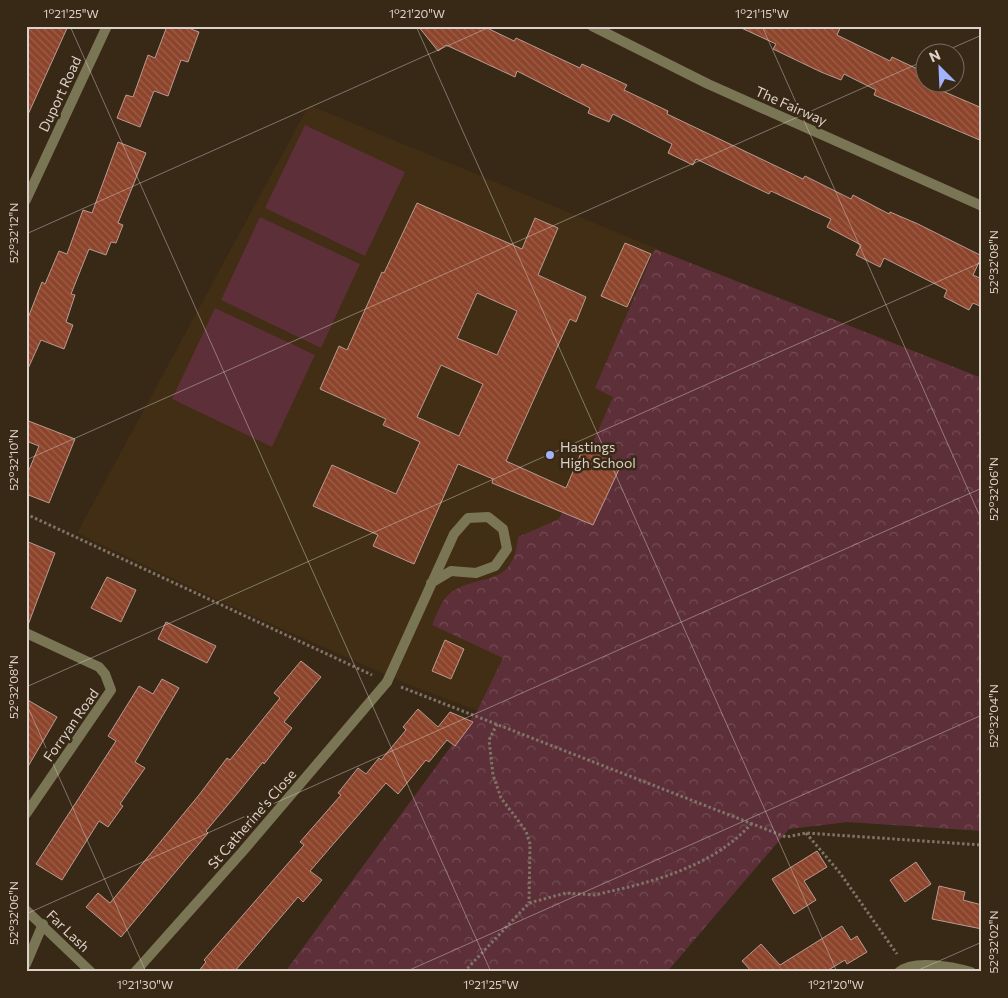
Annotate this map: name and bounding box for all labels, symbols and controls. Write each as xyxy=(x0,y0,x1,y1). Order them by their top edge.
text: 1°21'25"W xyxy=(43,6,99,20)
text: 1°21'20"W xyxy=(389,6,445,20)
text: 1°21'15"W xyxy=(735,6,789,20)
north arrow xyxy=(916,42,966,92)
text: N xyxy=(926,46,943,66)
street label: Duport Road xyxy=(35,53,84,134)
street label: The Fairway xyxy=(753,82,830,129)
text: 52°32'12"N xyxy=(6,203,20,263)
text: 52°32'08"N xyxy=(986,230,1000,294)
text: 52°32'10"N xyxy=(6,429,20,491)
place label: Hastings High School xyxy=(560,438,636,471)
marker: Hastings High School xyxy=(544,449,556,461)
text: 52°32'06"N xyxy=(986,457,1000,521)
text: 52°32'08"N xyxy=(6,655,20,719)
text: 52°32'04"N xyxy=(986,684,1000,748)
street label: Forryan Road xyxy=(39,685,102,764)
street label: St Catherine's Close xyxy=(204,765,299,872)
text: 52°32'06"N xyxy=(6,881,20,945)
street label: Far Lash xyxy=(43,906,93,955)
text: 52°32'02"N xyxy=(986,910,1000,974)
text: 1°21'30"W xyxy=(117,977,173,991)
text: 1°21'25"W xyxy=(463,977,519,991)
text: 1°21'20"W xyxy=(808,977,864,991)

